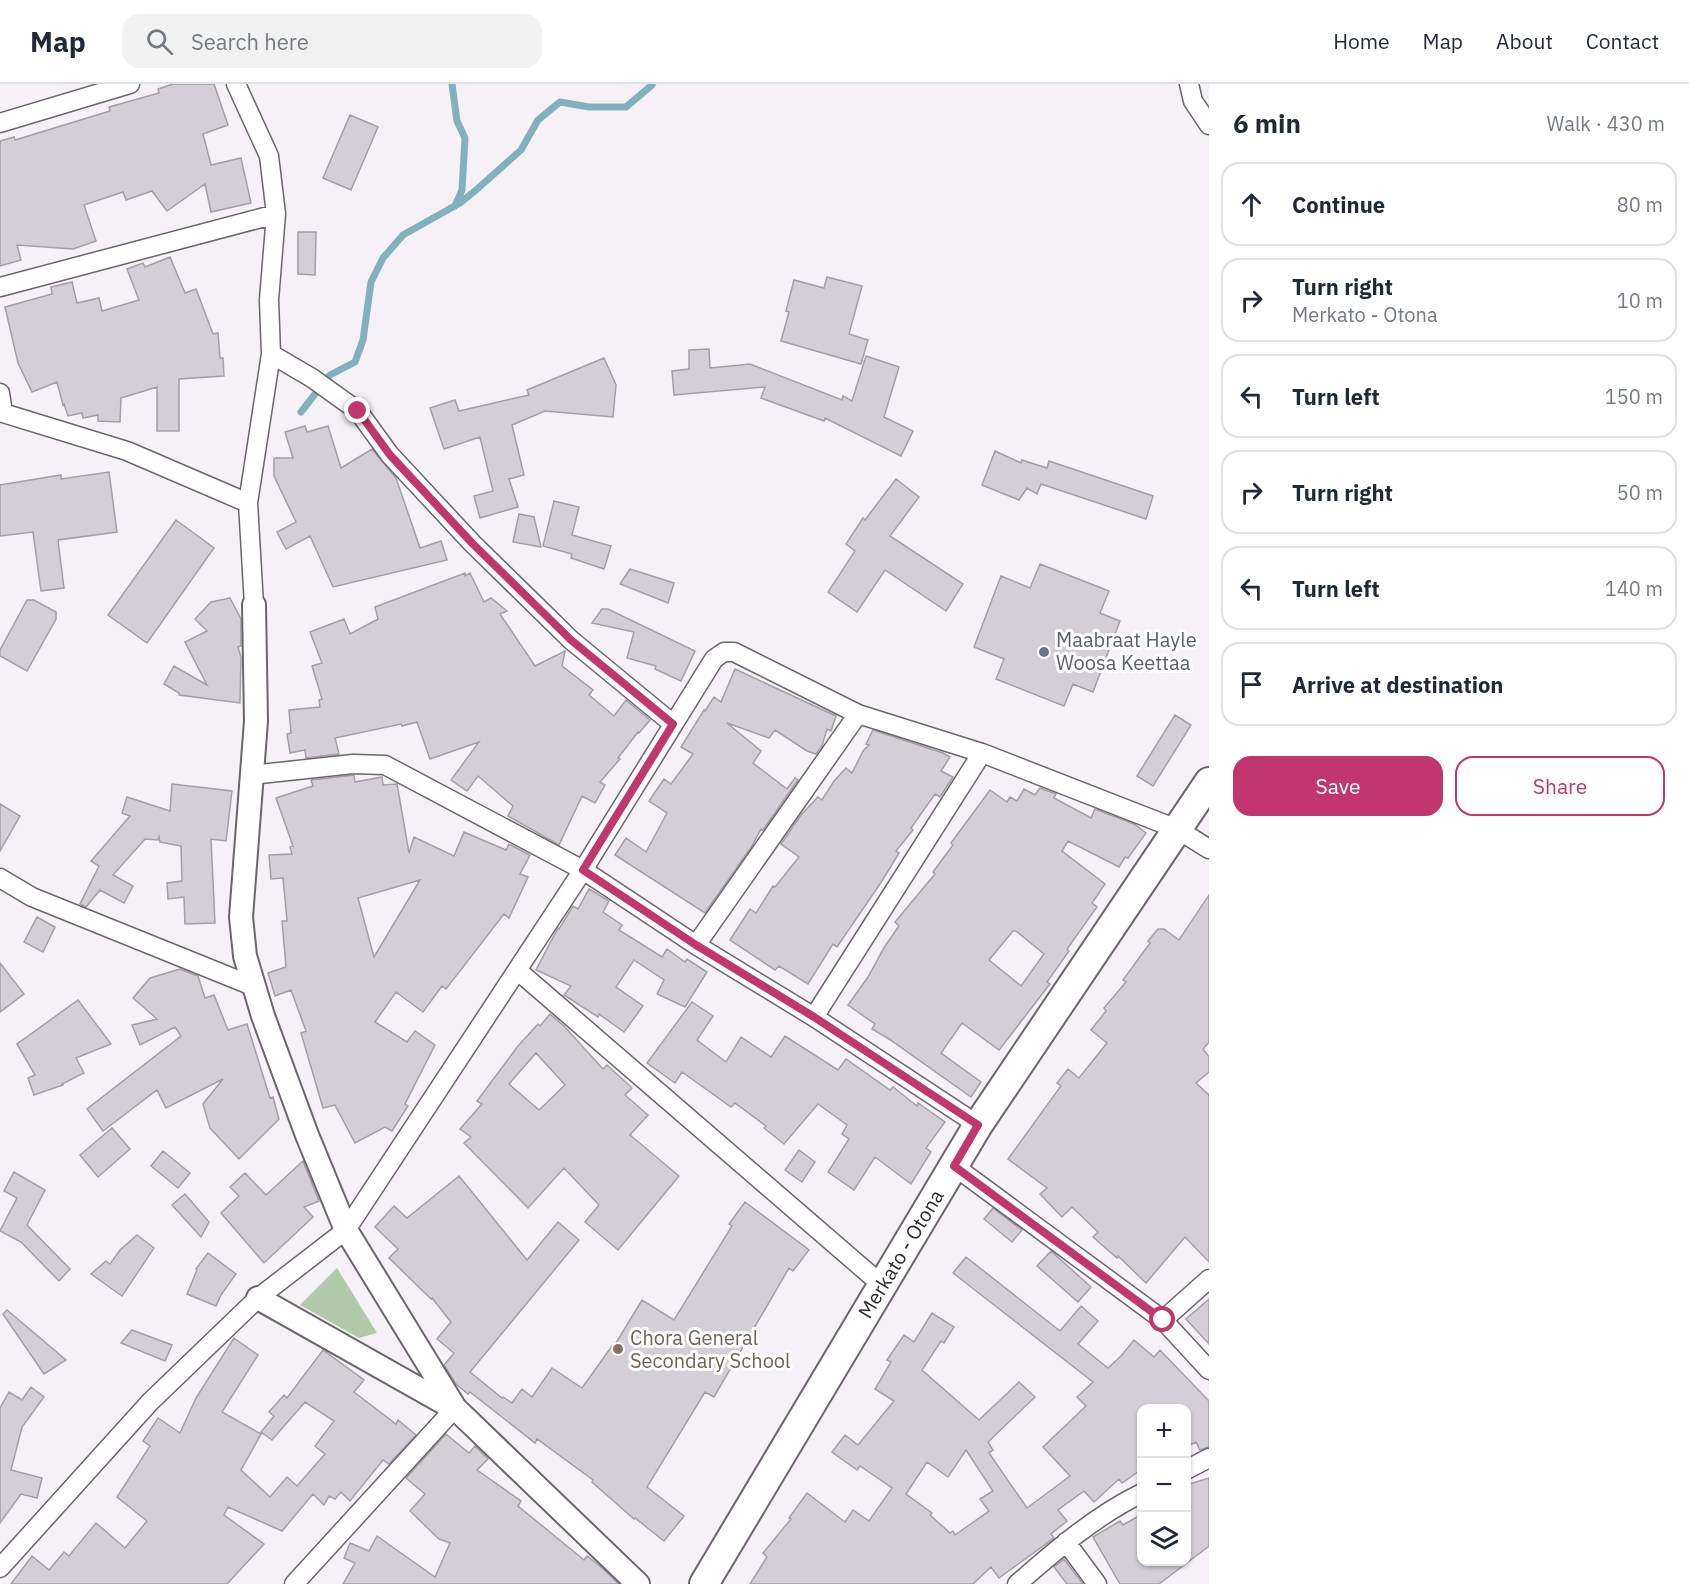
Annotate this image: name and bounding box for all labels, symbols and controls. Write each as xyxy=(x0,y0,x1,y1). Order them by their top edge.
search box xyxy=(122,14,542,68)
text: Map xyxy=(30,23,86,60)
icon: search xyxy=(143,25,176,58)
text: Search here xyxy=(191,27,309,56)
text: Home xyxy=(1333,27,1390,55)
text: Map xyxy=(1423,27,1463,55)
text: About xyxy=(1496,27,1553,55)
text: Contact xyxy=(1586,27,1659,55)
text: 6 min xyxy=(1233,106,1301,140)
text: Walk · 430 m xyxy=(1547,110,1665,137)
icon: ahead xyxy=(1235,188,1268,221)
text: Continue xyxy=(1292,190,1385,219)
text: 80 m xyxy=(1617,191,1663,218)
text: Turn right xyxy=(1292,272,1393,301)
icon: right xyxy=(1235,284,1268,317)
text: 10 m xyxy=(1617,287,1663,314)
text: Merkato - Otona xyxy=(1292,301,1438,328)
icon: left xyxy=(1235,380,1268,413)
text: Turn left xyxy=(1292,382,1380,411)
text: 150 m xyxy=(1605,383,1663,410)
route end xyxy=(344,397,370,423)
icon: right xyxy=(1235,476,1268,509)
text: Turn right xyxy=(1292,478,1393,507)
text: 50 m xyxy=(1617,479,1663,506)
icon: left xyxy=(1235,572,1268,605)
text: Turn left xyxy=(1292,574,1380,603)
text: 140 m xyxy=(1605,575,1663,602)
place label: Maabraat Hayle Woosa Keettaa xyxy=(1056,626,1197,676)
marker: Maabraat Hayle Woosa Keettaa xyxy=(1037,645,1051,659)
icon: arrive xyxy=(1235,668,1268,701)
text: Arrive at destination xyxy=(1292,670,1503,699)
button: Save xyxy=(1233,756,1443,816)
button: Share xyxy=(1455,756,1665,816)
street label: Merkato - Otona xyxy=(852,1184,950,1323)
route start xyxy=(1149,1306,1175,1332)
place label: Chora General Secondary School xyxy=(630,1324,791,1374)
marker: Chora General Secondary School xyxy=(611,1342,625,1356)
map controls xyxy=(1137,1404,1191,1566)
button: + xyxy=(1137,1404,1191,1458)
button: − xyxy=(1137,1458,1191,1512)
button: layers xyxy=(1137,1512,1191,1566)

